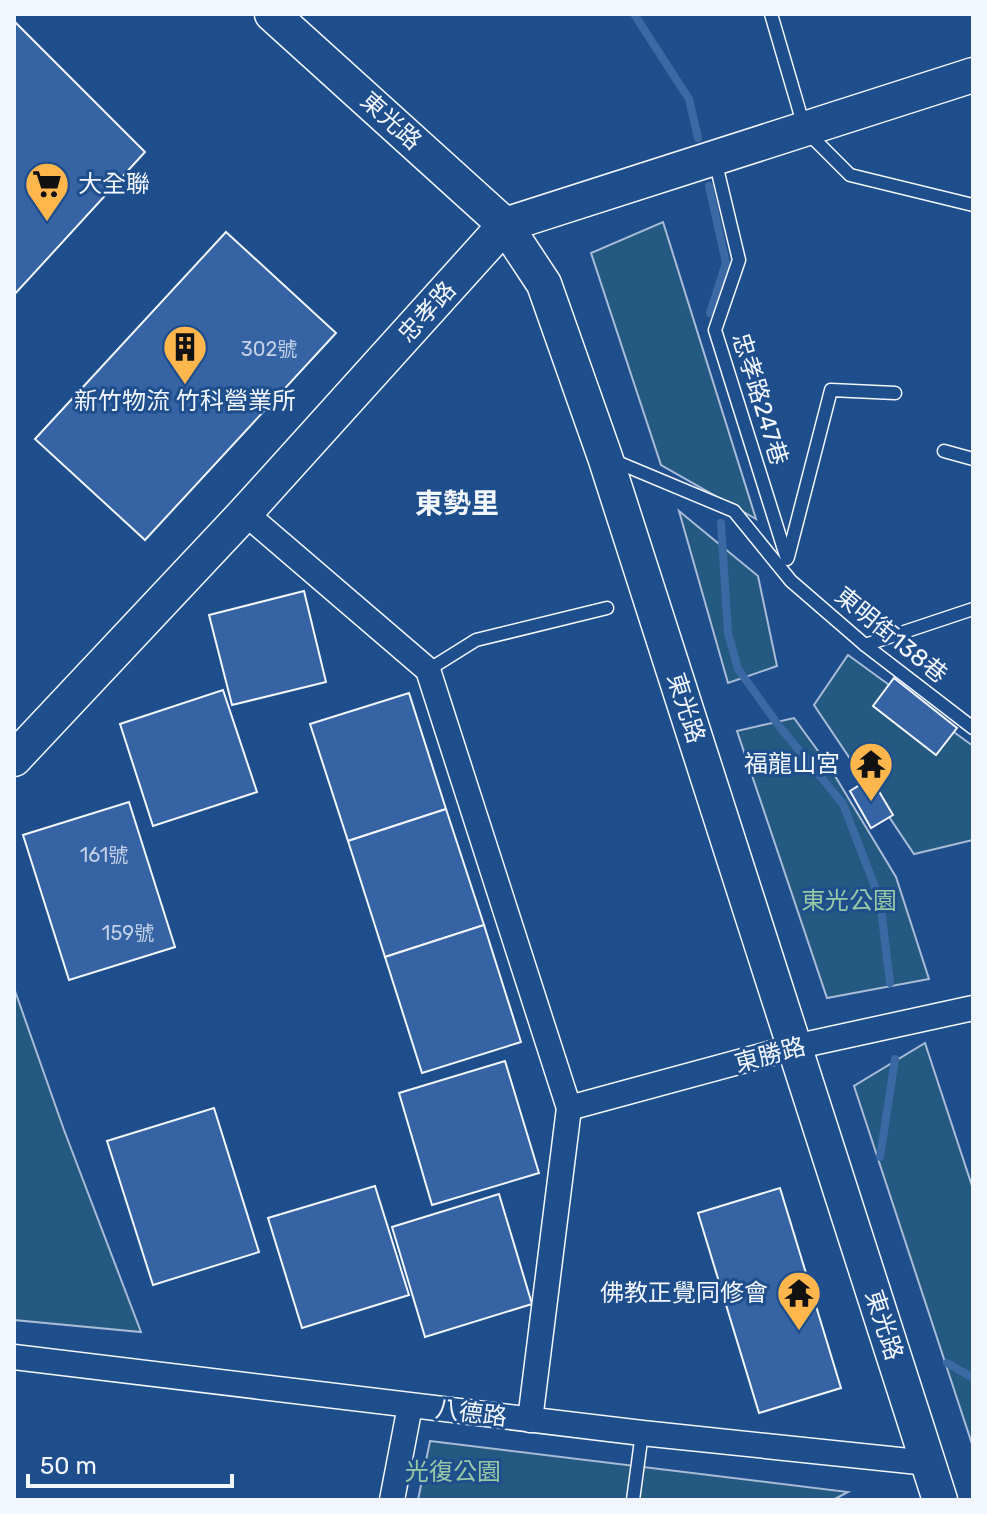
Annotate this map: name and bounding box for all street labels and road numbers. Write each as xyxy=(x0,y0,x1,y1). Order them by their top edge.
street label: 東光路 xyxy=(355,87,427,155)
street label: 忠孝路 xyxy=(393,276,461,348)
street label: 忠孝路247巷 xyxy=(727,330,793,468)
street label: 東明街138巷 xyxy=(829,581,953,689)
street label: 東光路 xyxy=(662,669,710,747)
street label: 東勝路 xyxy=(732,1032,808,1078)
street label: 東光路 xyxy=(860,1286,908,1364)
street label: 八德路 xyxy=(434,1395,508,1431)

